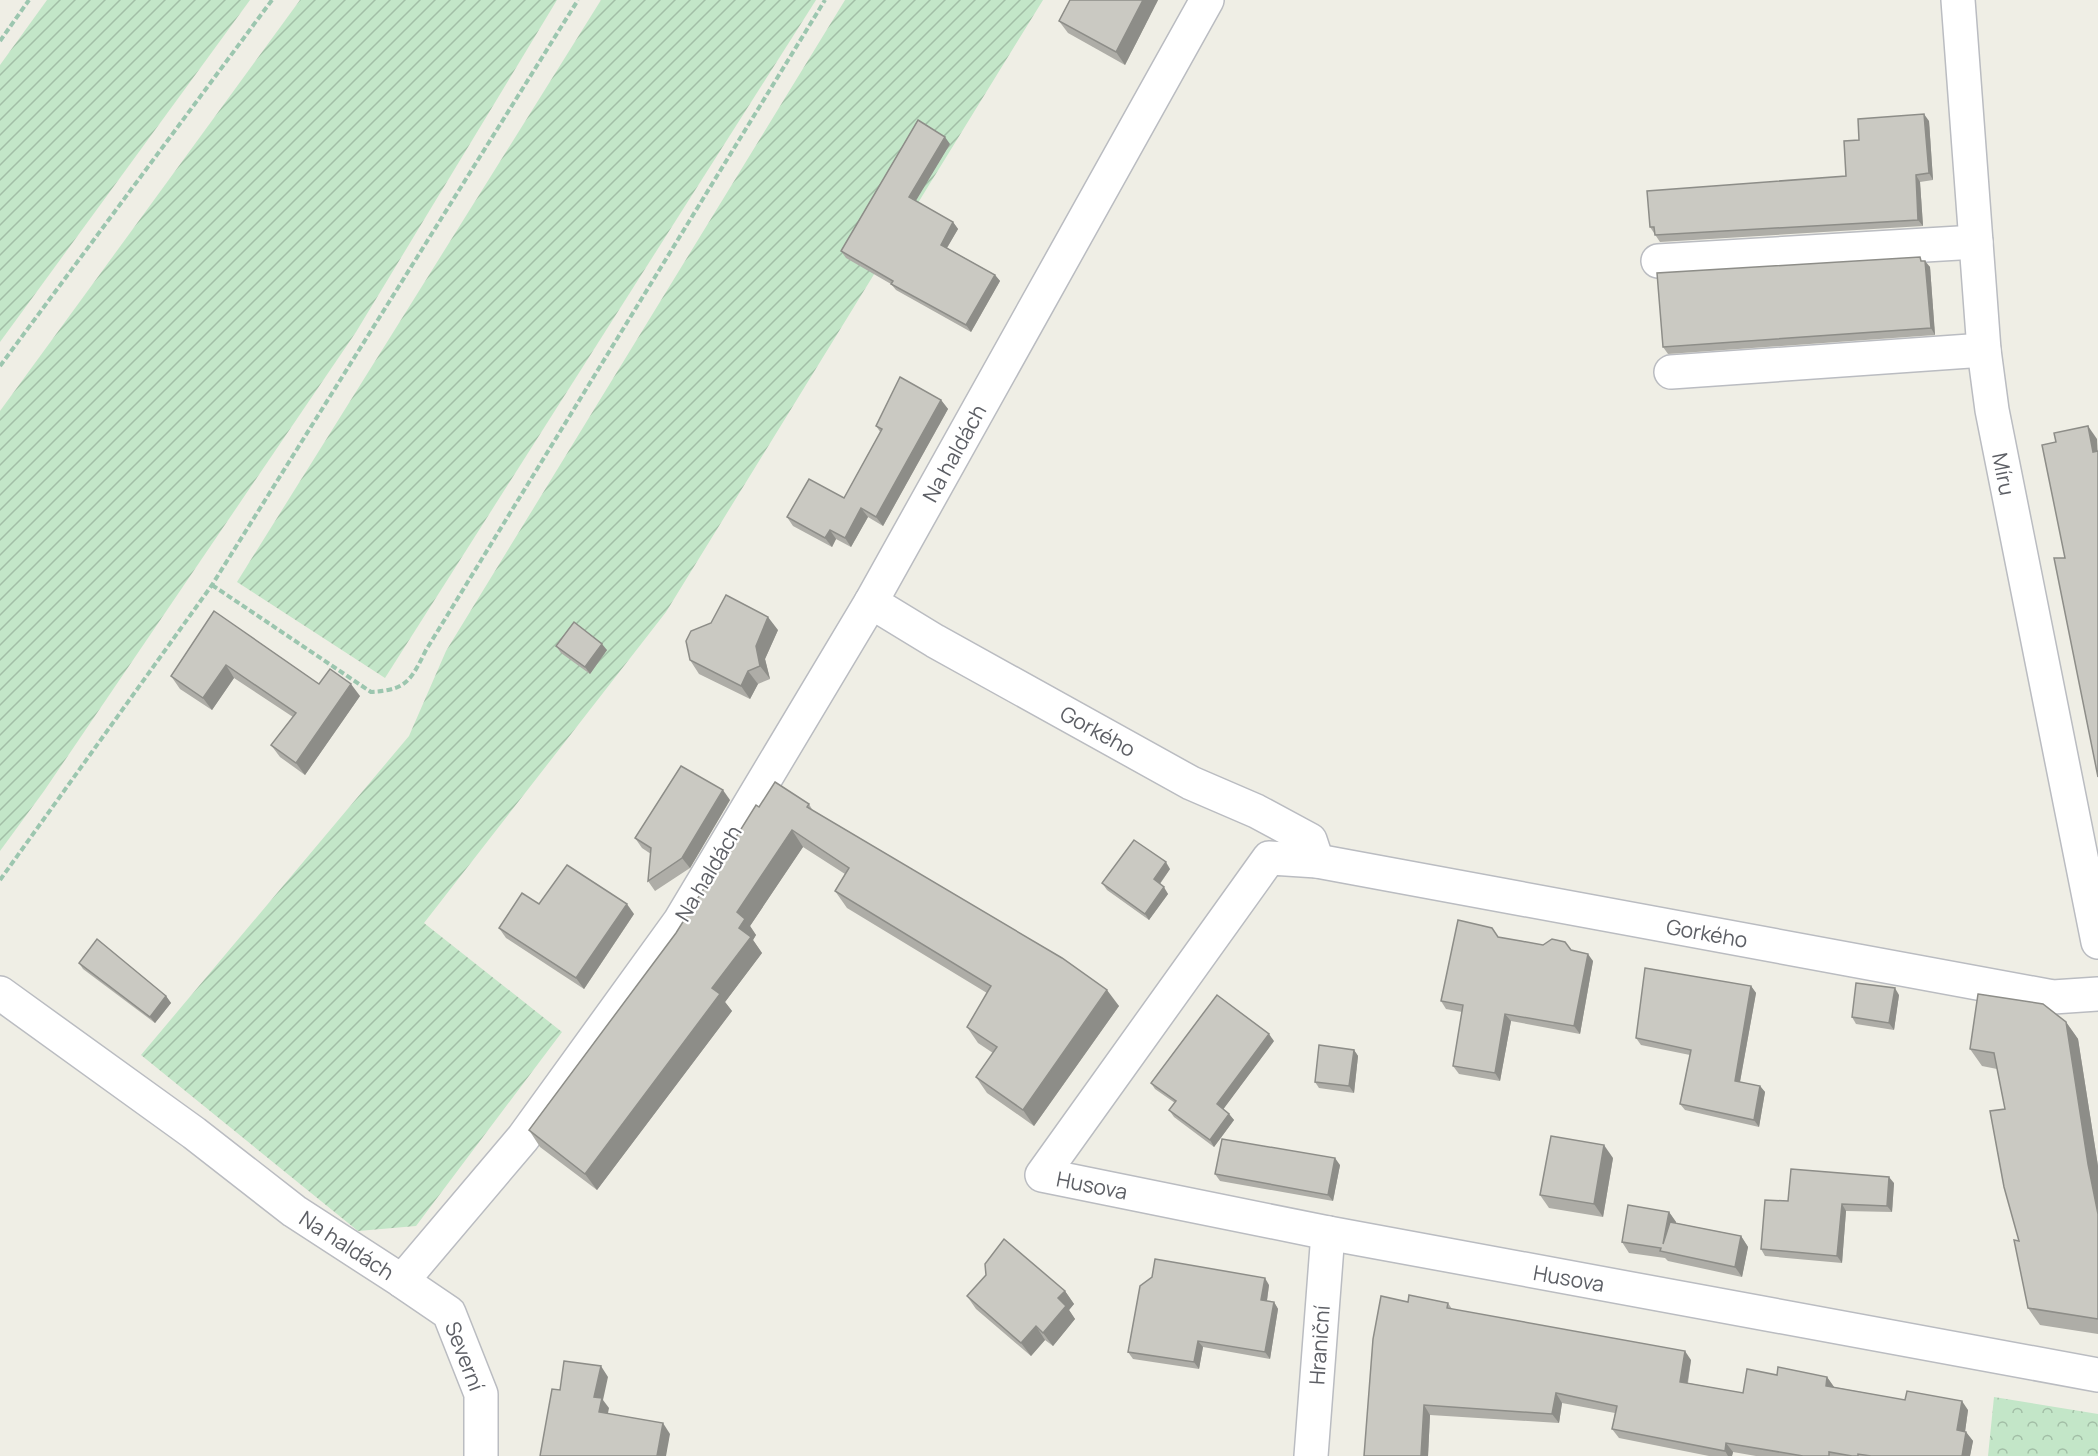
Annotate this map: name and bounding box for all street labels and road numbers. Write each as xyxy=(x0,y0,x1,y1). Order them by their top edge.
street label: Na haldách xyxy=(916,399,992,507)
street label: Míru xyxy=(1986,450,2022,498)
street label: Gorkého xyxy=(1055,699,1141,763)
street label: Na haldách xyxy=(668,820,748,926)
street label: Gorkého xyxy=(1664,912,1750,954)
street label: Husova xyxy=(1054,1164,1130,1206)
street label: Na haldách xyxy=(294,1204,400,1286)
street label: Husova xyxy=(1531,1258,1607,1298)
street label: Hraniční xyxy=(1302,1304,1336,1386)
street label: Severní xyxy=(439,1317,491,1395)

